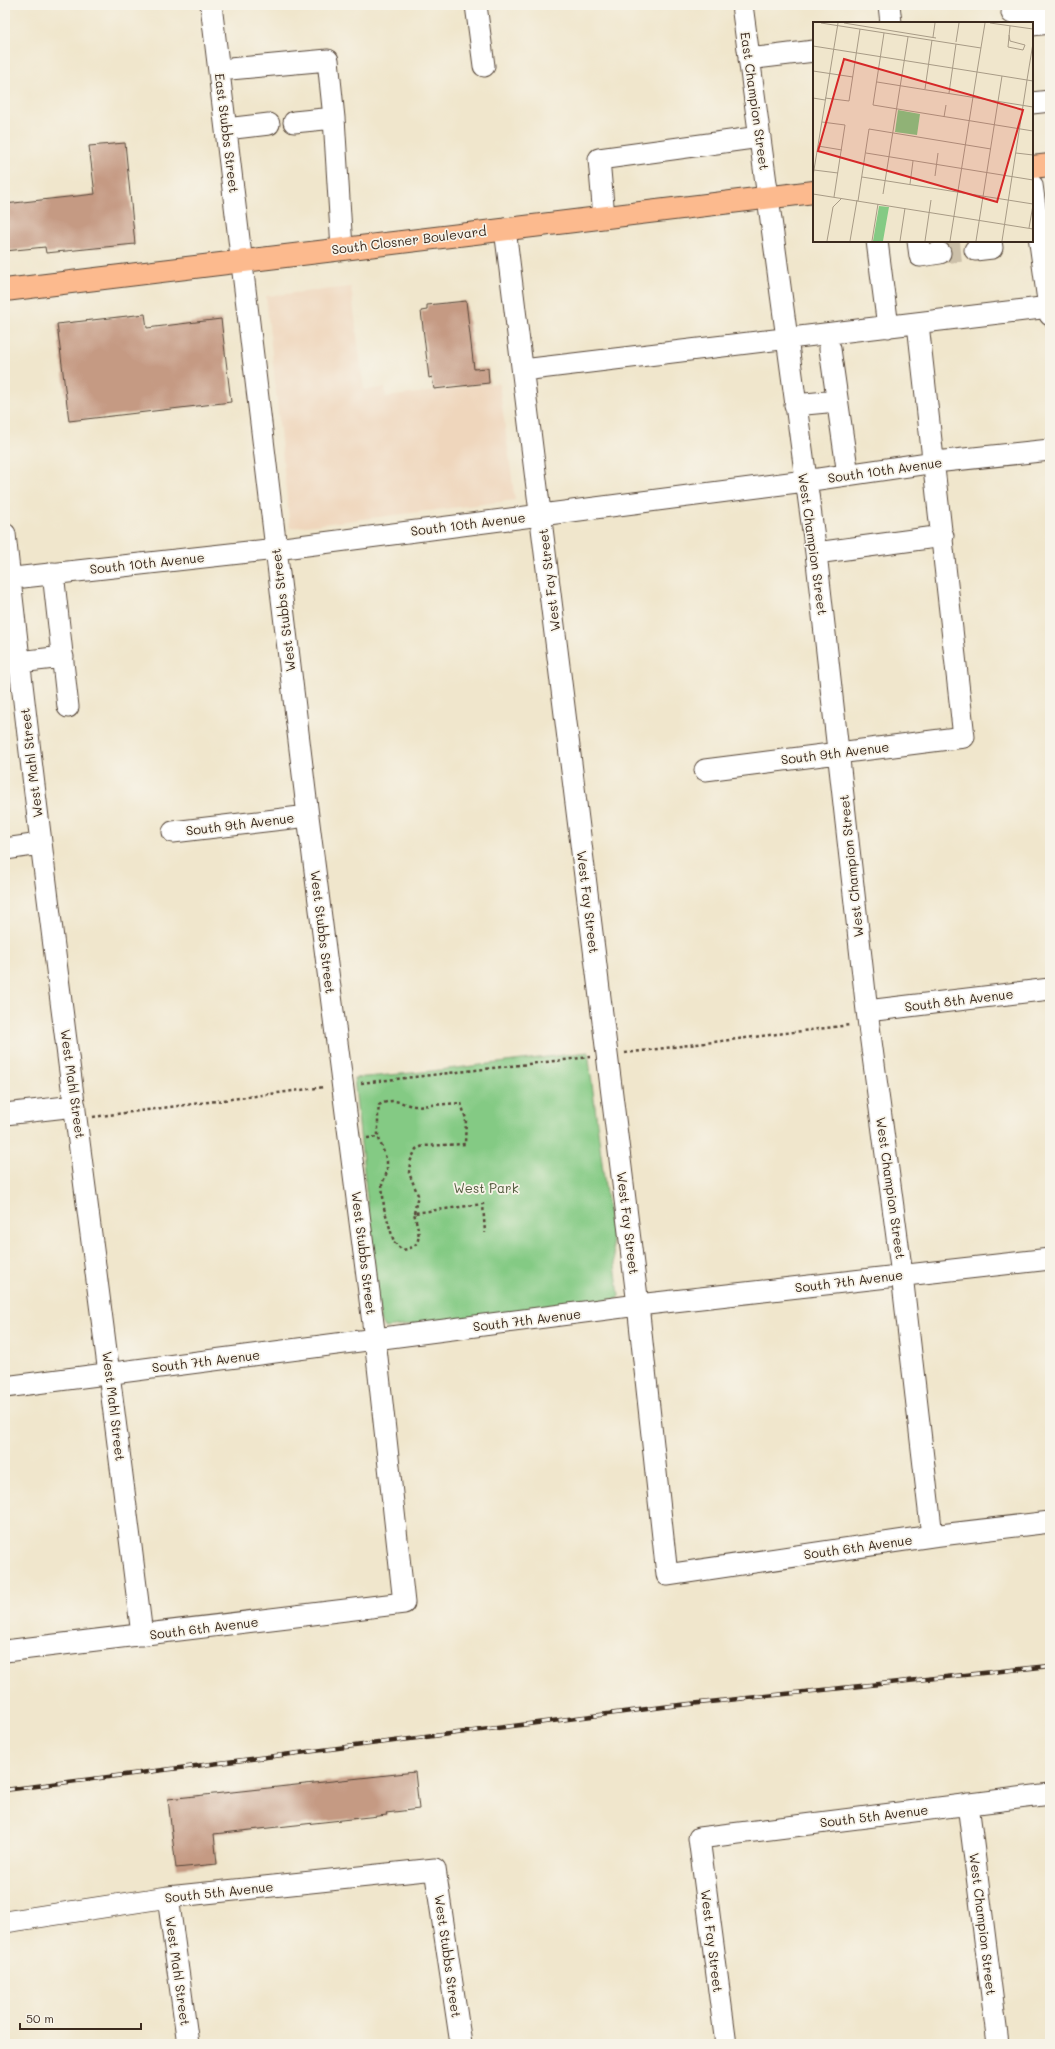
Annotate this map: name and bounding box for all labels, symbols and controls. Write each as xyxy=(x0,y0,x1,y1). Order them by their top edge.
inset map xyxy=(813,22,1033,242)
street label: East Champion Street xyxy=(737,31,774,171)
street label: East Stubbs Street xyxy=(212,72,243,194)
street label: South Closner Boulevard xyxy=(331,222,487,257)
street label: South 10th Avenue xyxy=(827,453,943,486)
street label: West Champion Street xyxy=(795,472,832,616)
street label: South 10th Avenue xyxy=(410,508,526,539)
street label: West Fay Street xyxy=(534,527,563,632)
street label: West Stubbs Street xyxy=(266,547,299,673)
street label: South 10th Avenue xyxy=(89,548,205,577)
street label: West Mahl Street xyxy=(15,707,46,819)
street label: South 9th Avenue xyxy=(780,737,890,768)
street label: West Champion Street xyxy=(835,794,866,938)
street label: South 9th Avenue xyxy=(185,808,295,839)
street label: West Fay Street xyxy=(574,850,603,955)
street label: West Stubbs Street xyxy=(307,869,340,995)
street label: South 8th Avenue xyxy=(904,984,1014,1015)
street label: West Mahl Street xyxy=(57,1028,90,1140)
street label: West Champion Street xyxy=(873,1116,910,1260)
street label: West Fay Street xyxy=(614,1171,643,1276)
park label: West Park xyxy=(453,1179,519,1196)
street label: West Stubbs Street xyxy=(348,1190,381,1316)
street label: South 7th Avenue xyxy=(794,1265,904,1296)
street label: South 7th Avenue xyxy=(472,1304,582,1335)
street label: South 7th Avenue xyxy=(151,1345,261,1376)
street label: West Mahl Street xyxy=(99,1350,130,1462)
street label: South 6th Avenue xyxy=(803,1530,913,1563)
street label: South 6th Avenue xyxy=(149,1612,259,1643)
street label: South 5th Avenue xyxy=(819,1800,929,1831)
street label: West Champion Street xyxy=(966,1852,1001,1996)
street label: South 5th Avenue xyxy=(164,1877,274,1906)
street label: West Fay Street xyxy=(698,1889,727,1994)
street label: West Stubbs Street xyxy=(431,1893,466,2019)
street label: West Mahl Street xyxy=(162,1915,195,2027)
scale bar xyxy=(20,2005,141,2031)
text: 50 m xyxy=(26,2010,54,2026)

